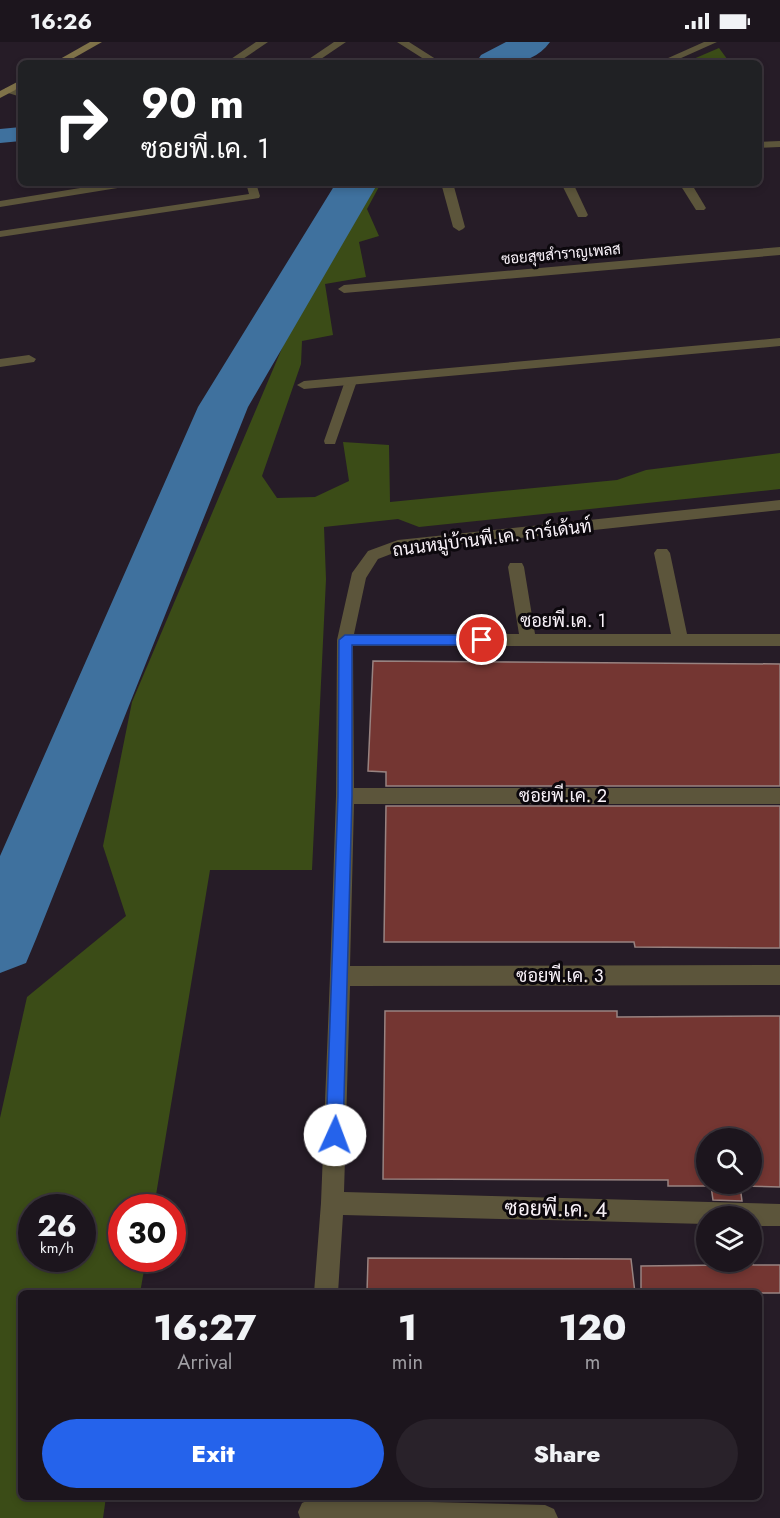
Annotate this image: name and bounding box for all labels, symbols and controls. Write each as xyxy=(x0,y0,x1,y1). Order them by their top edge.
text: 16:26 xyxy=(30,5,92,37)
text: 90 m xyxy=(141,73,244,134)
icon: right xyxy=(42,84,120,162)
text: ซอยพี.เค. 1 xyxy=(141,129,269,168)
street label: ซอยสุขสำราญเพลส xyxy=(500,238,622,270)
street label: ถนนหมู่บ้านพี.เค. การ์เด้นท์ xyxy=(391,513,593,563)
street label: ซอยพี.เค. 1 xyxy=(520,608,606,634)
pin xyxy=(456,614,507,665)
icon: arrive xyxy=(465,623,498,656)
street label: ซอยพี.เค. 2 xyxy=(519,783,607,809)
street label: ซอยพี.เค. 3 xyxy=(516,963,604,989)
position arrow xyxy=(303,1103,367,1167)
map controls xyxy=(696,1128,762,1272)
button: search xyxy=(696,1128,762,1194)
street label: ซอยพี.เค. 4 xyxy=(504,1193,608,1225)
speed limit sign: 30 xyxy=(108,1194,186,1272)
text: 26 xyxy=(37,1204,77,1247)
button: layers xyxy=(696,1206,762,1272)
text: km/h xyxy=(40,1237,74,1259)
text: 16:27 xyxy=(153,1301,256,1353)
text: 1 xyxy=(398,1301,417,1353)
text: 120 xyxy=(559,1301,627,1353)
text: Arrival xyxy=(177,1348,232,1377)
text: min xyxy=(392,1348,423,1377)
text: m xyxy=(585,1348,600,1377)
button: Exit xyxy=(42,1419,384,1488)
button: Share xyxy=(396,1419,738,1488)

